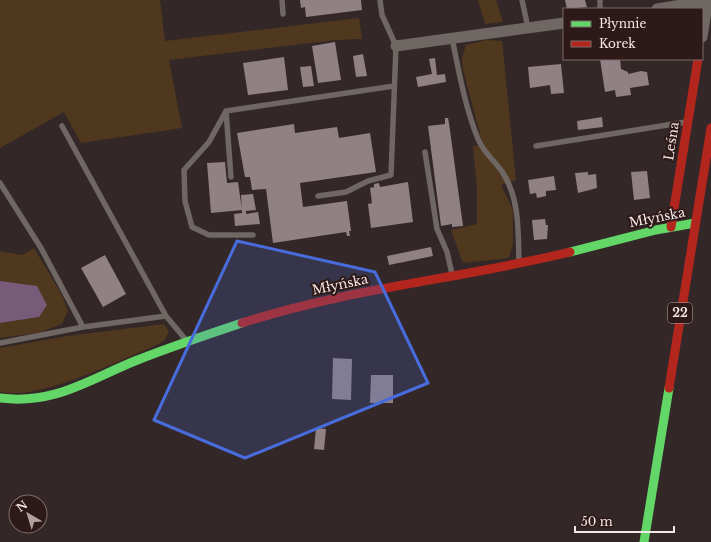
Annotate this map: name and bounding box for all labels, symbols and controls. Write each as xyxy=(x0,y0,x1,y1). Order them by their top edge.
legend xyxy=(563,8,703,60)
text: Płynnie xyxy=(599,16,646,31)
text: Korek xyxy=(599,36,636,51)
street label: Leśna xyxy=(660,120,683,162)
street label: Młyńska xyxy=(628,204,687,231)
street label: Młyńska xyxy=(311,270,370,299)
road number: 22 xyxy=(668,303,692,323)
north arrow xyxy=(8,494,48,534)
text: N xyxy=(13,497,31,515)
scale bar xyxy=(575,508,674,534)
text: 50 m xyxy=(581,514,613,529)

